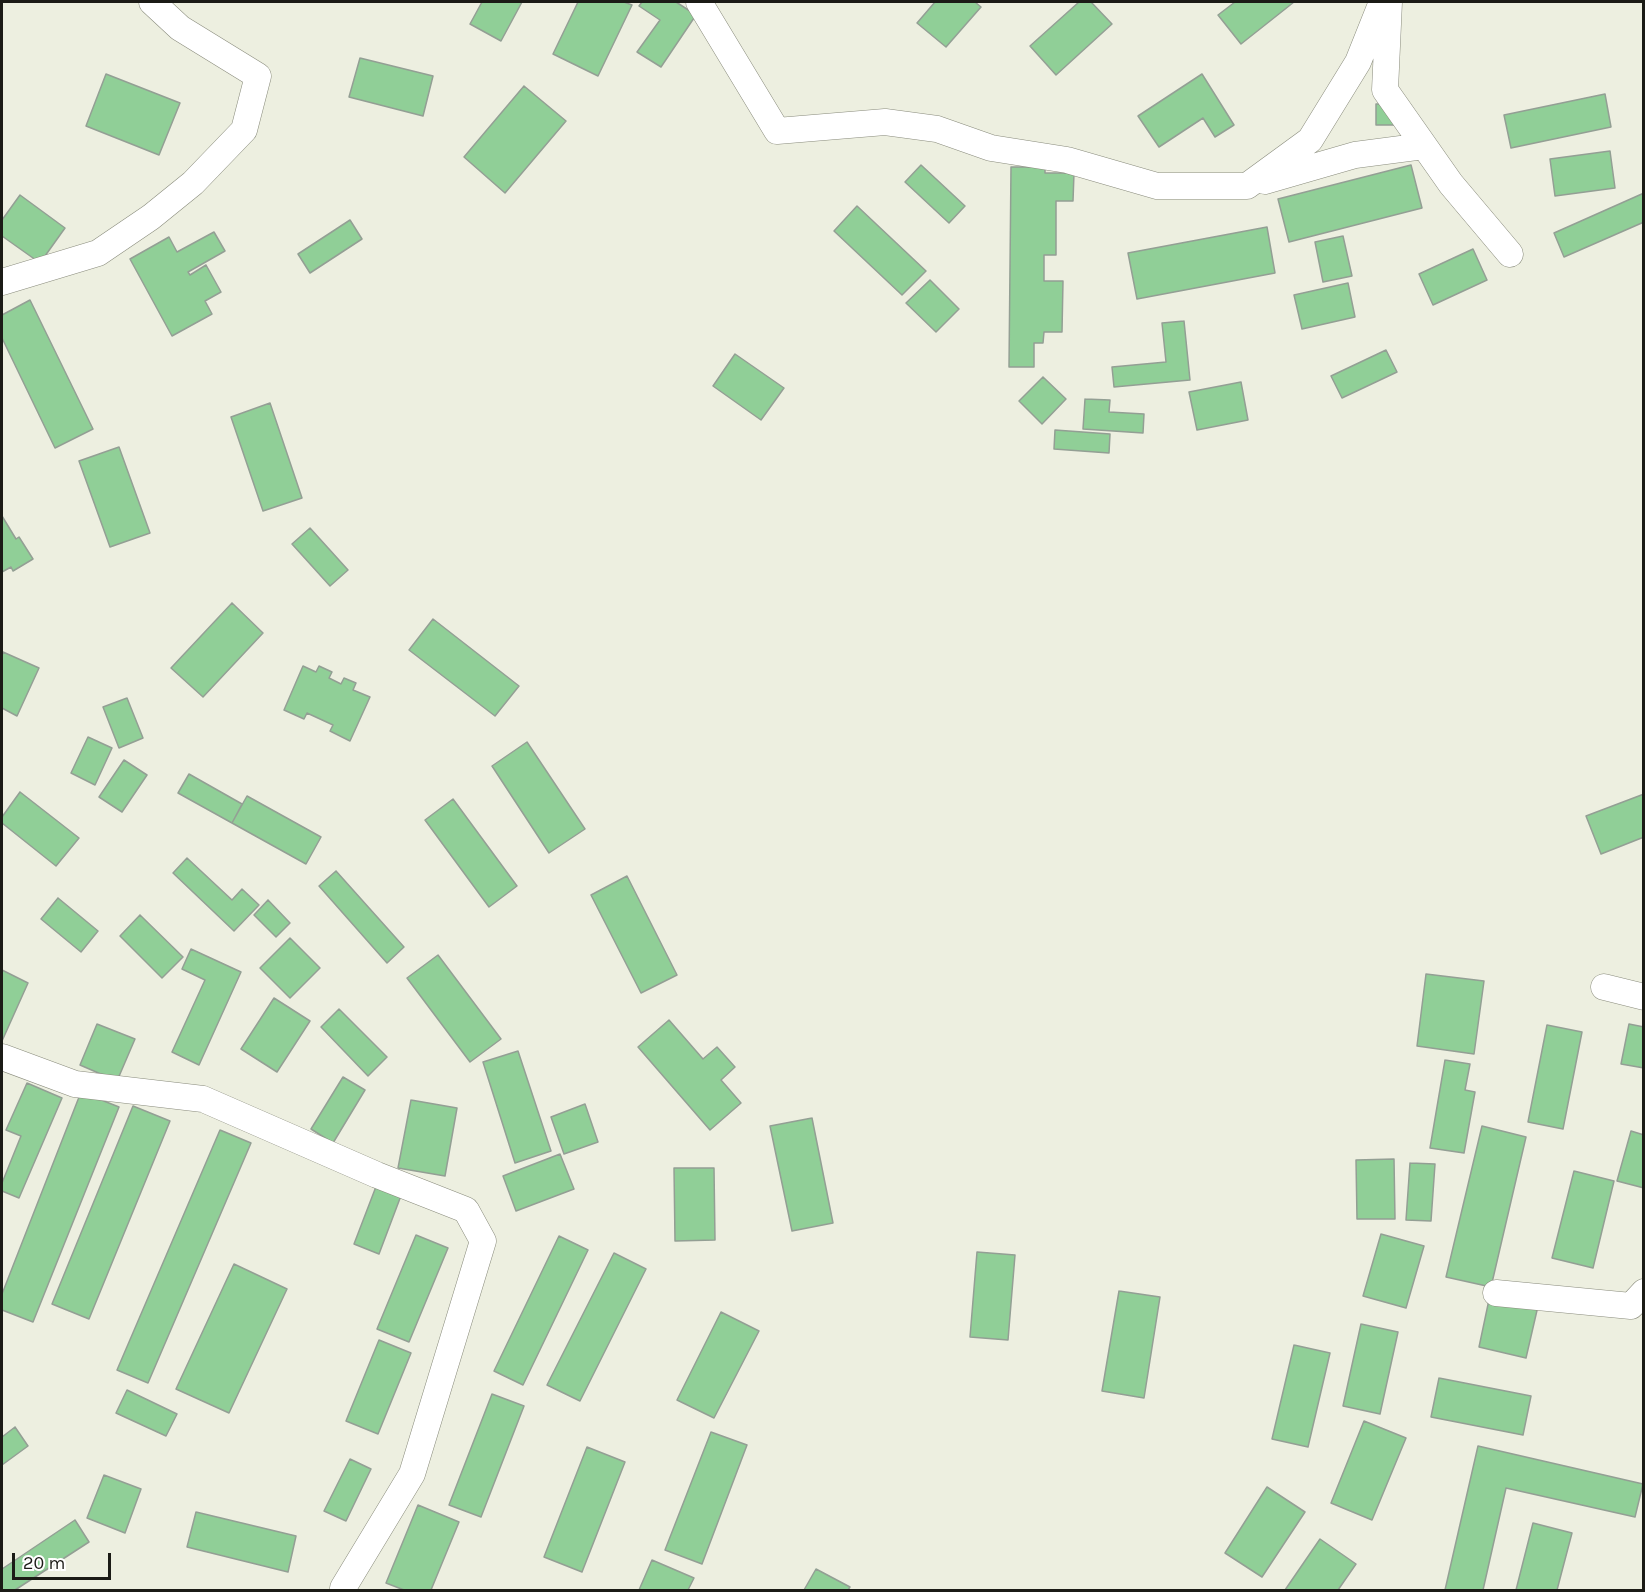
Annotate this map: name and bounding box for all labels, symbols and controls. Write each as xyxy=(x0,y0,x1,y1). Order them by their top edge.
scale bar xyxy=(15,1541,114,1579)
text: 20 m xyxy=(23,1552,65,1574)

